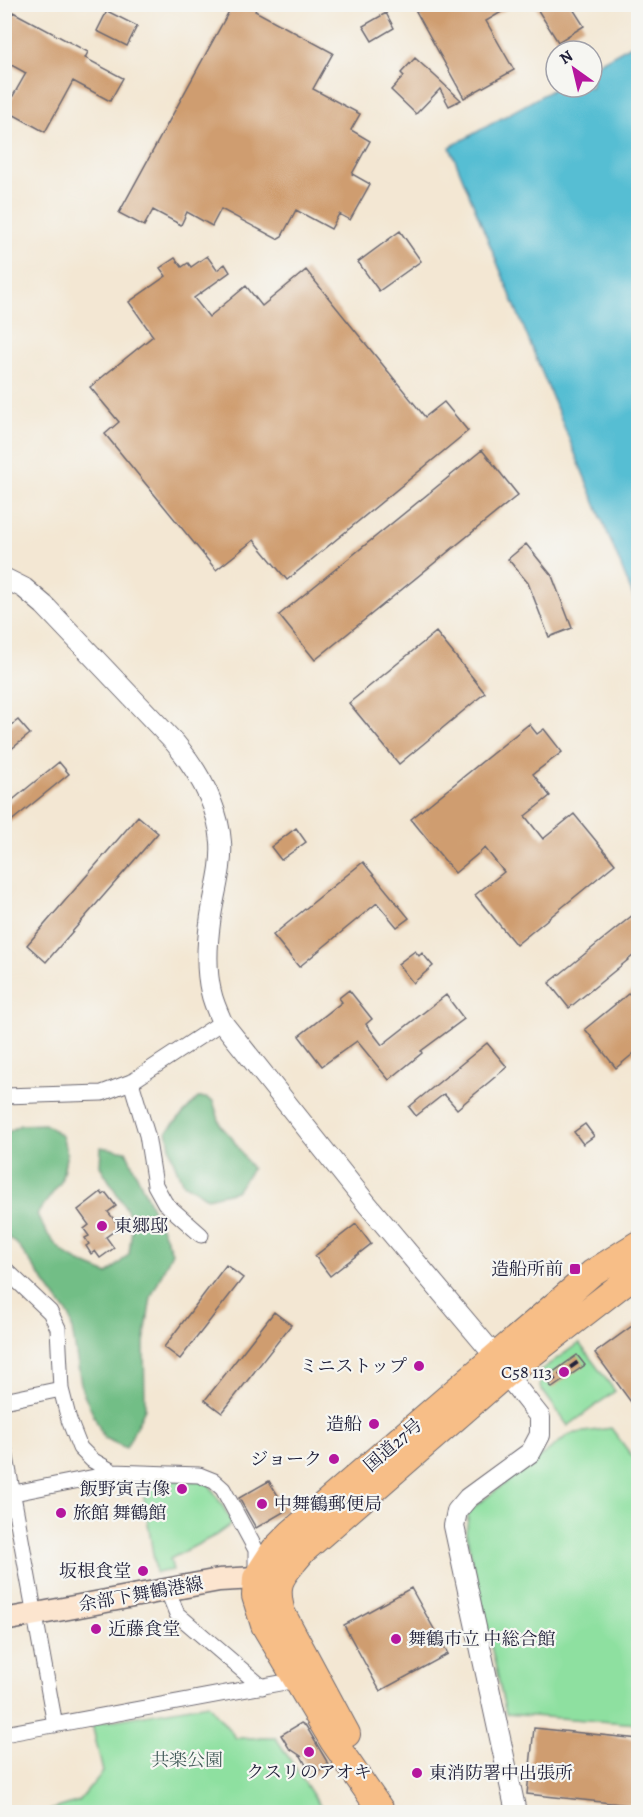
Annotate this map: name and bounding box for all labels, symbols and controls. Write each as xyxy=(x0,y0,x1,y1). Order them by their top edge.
north arrow xyxy=(544,39,604,99)
text: N xyxy=(555,45,577,70)
place label: 東郷邸 xyxy=(114,1214,168,1238)
marker: 東郷邸 xyxy=(95,1219,109,1233)
place label: 造船所前 xyxy=(491,1257,563,1281)
marker: 造船所前 xyxy=(568,1262,582,1276)
place label: ミニストップ xyxy=(300,1354,407,1378)
marker: ミニストップ xyxy=(412,1359,426,1373)
place label: C58 113 xyxy=(501,1360,552,1384)
marker: C58 113 xyxy=(557,1365,571,1379)
place label: 造船 xyxy=(326,1412,362,1436)
street label: 国道27号 xyxy=(359,1413,427,1477)
marker: 造船 xyxy=(367,1417,381,1431)
place label: ジョーク xyxy=(250,1447,322,1471)
marker: ジョーク xyxy=(327,1452,341,1466)
place label: 飯野寅吉像 xyxy=(80,1477,170,1501)
marker: 飯野寅吉像 xyxy=(175,1482,189,1496)
place label: 中舞鶴郵便局 xyxy=(274,1492,382,1516)
marker: 中舞鶴郵便局 xyxy=(255,1497,269,1511)
place label: 旅館 舞鶴館 xyxy=(73,1501,167,1525)
marker: 旅館 舞鶴館 xyxy=(54,1506,68,1520)
place label: 坂根食堂 xyxy=(59,1559,131,1583)
marker: 坂根食堂 xyxy=(136,1564,150,1578)
street label: 余部下舞鶴港線 xyxy=(77,1571,205,1617)
place label: 近藤食堂 xyxy=(108,1617,180,1641)
marker: 近藤食堂 xyxy=(89,1622,103,1636)
place label: 舞鶴市立 中総合館 xyxy=(408,1627,556,1651)
marker: 舞鶴市立 中総合館 xyxy=(389,1632,403,1646)
marker: クスリのアオキ xyxy=(302,1745,316,1759)
park label: 共楽公園 xyxy=(151,1748,223,1772)
place label: クスリのアオキ xyxy=(246,1760,372,1784)
place label: 東消防署中出張所 xyxy=(429,1761,573,1785)
marker: 東消防署中出張所 xyxy=(410,1766,424,1780)

